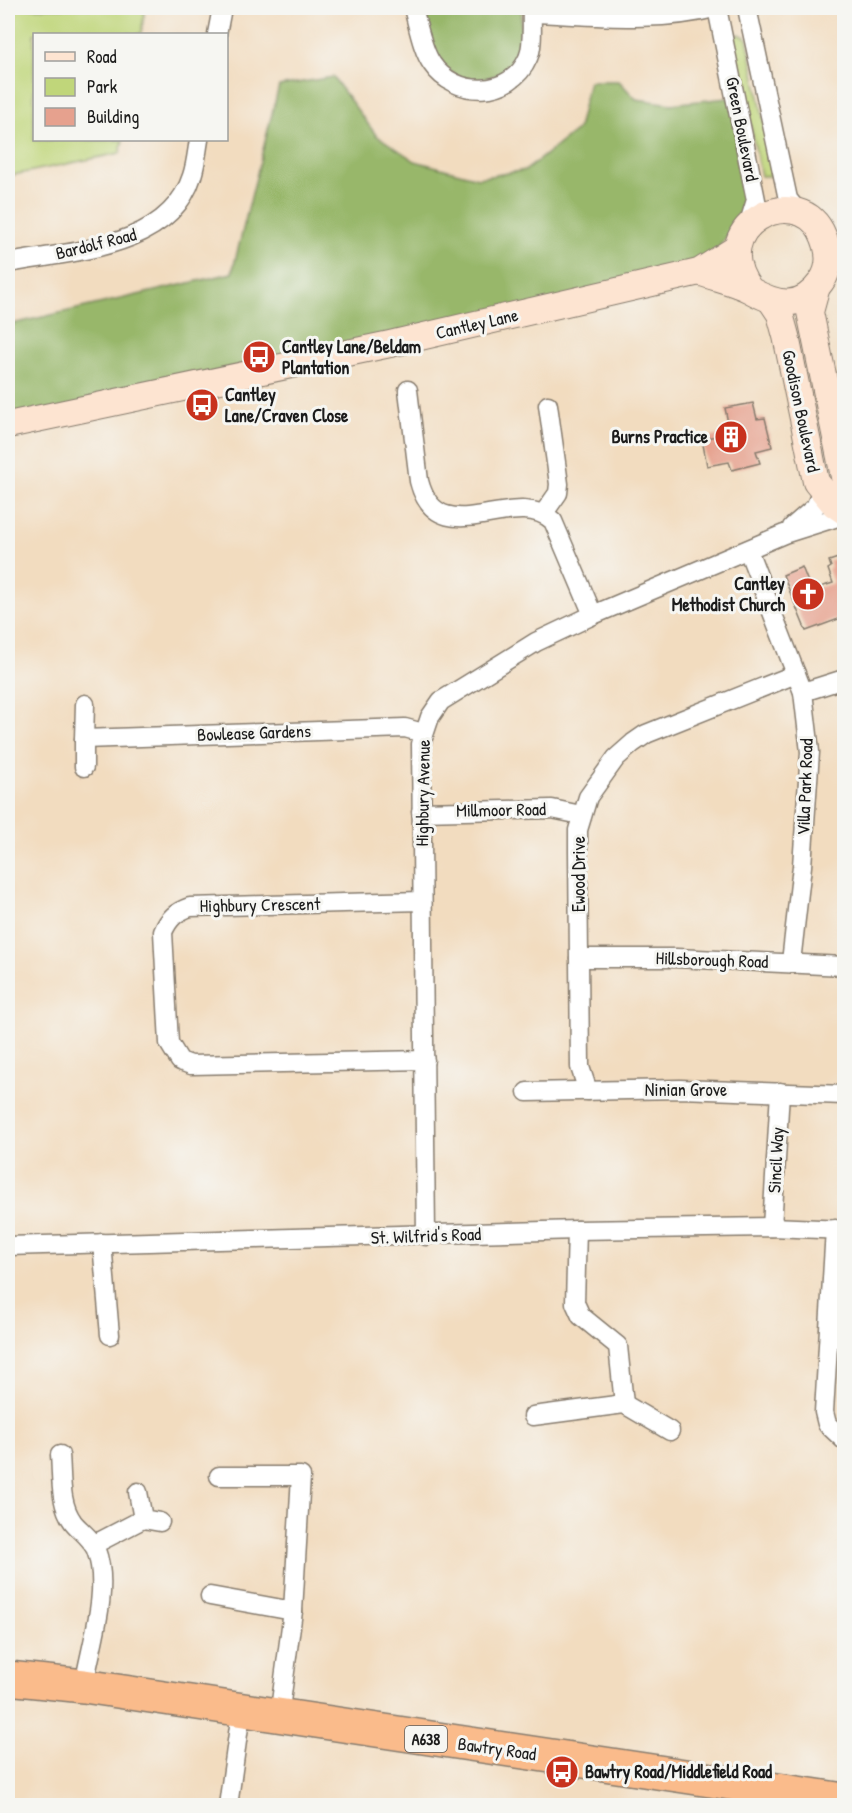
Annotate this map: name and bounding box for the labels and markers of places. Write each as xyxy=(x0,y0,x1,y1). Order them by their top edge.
place label: Cantley Lane/Beldam Plantation xyxy=(282,334,421,380)
bus stop icon: Cantley Lane/Beldam Plantation xyxy=(241,339,277,375)
place label: Cantley Lane/Craven Close xyxy=(225,382,349,428)
bus stop icon: Cantley Lane/Craven Close xyxy=(184,387,220,423)
building icon: Burns Practice xyxy=(713,419,749,455)
place label: Burns Practice xyxy=(612,424,709,449)
place label: Cantley Methodist Church xyxy=(672,571,785,617)
church icon: Cantley Methodist Church xyxy=(790,576,826,612)
bus stop icon: Bawtry Road/Middlefield Road xyxy=(544,1754,580,1790)
place label: Bawtry Road/Middlefield Road xyxy=(585,1759,772,1785)

